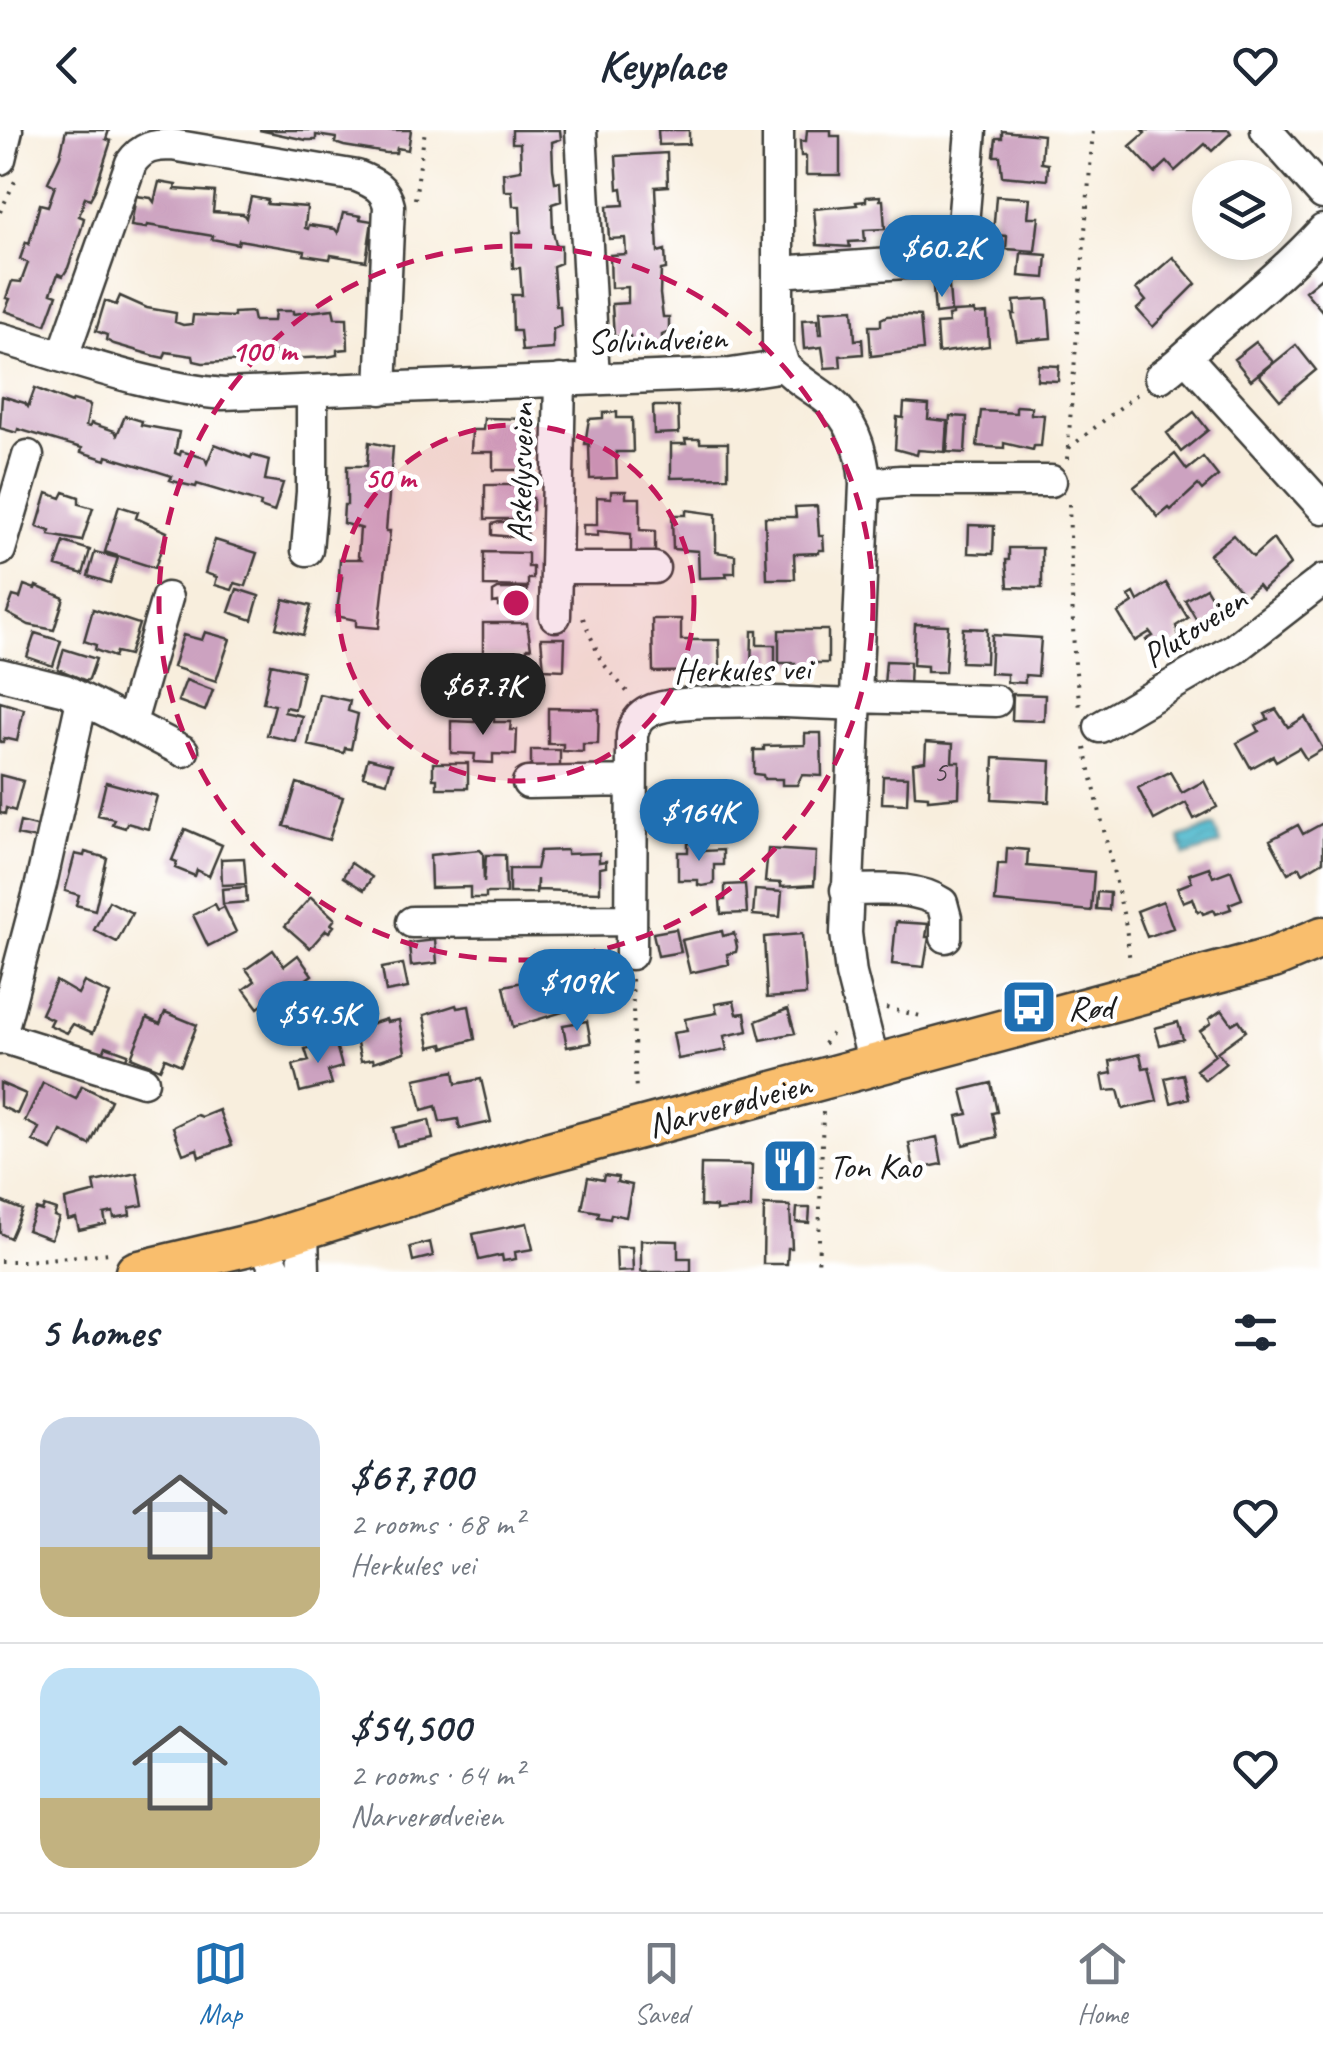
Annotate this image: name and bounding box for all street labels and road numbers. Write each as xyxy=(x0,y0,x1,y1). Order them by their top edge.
street label: Solvindveien xyxy=(587,315,730,364)
street label: Askelysveien xyxy=(497,402,544,543)
street label: Plutoveien xyxy=(1133,576,1256,678)
street label: Herkules vei xyxy=(673,646,815,693)
street label: Narverødveien xyxy=(643,1061,818,1148)

